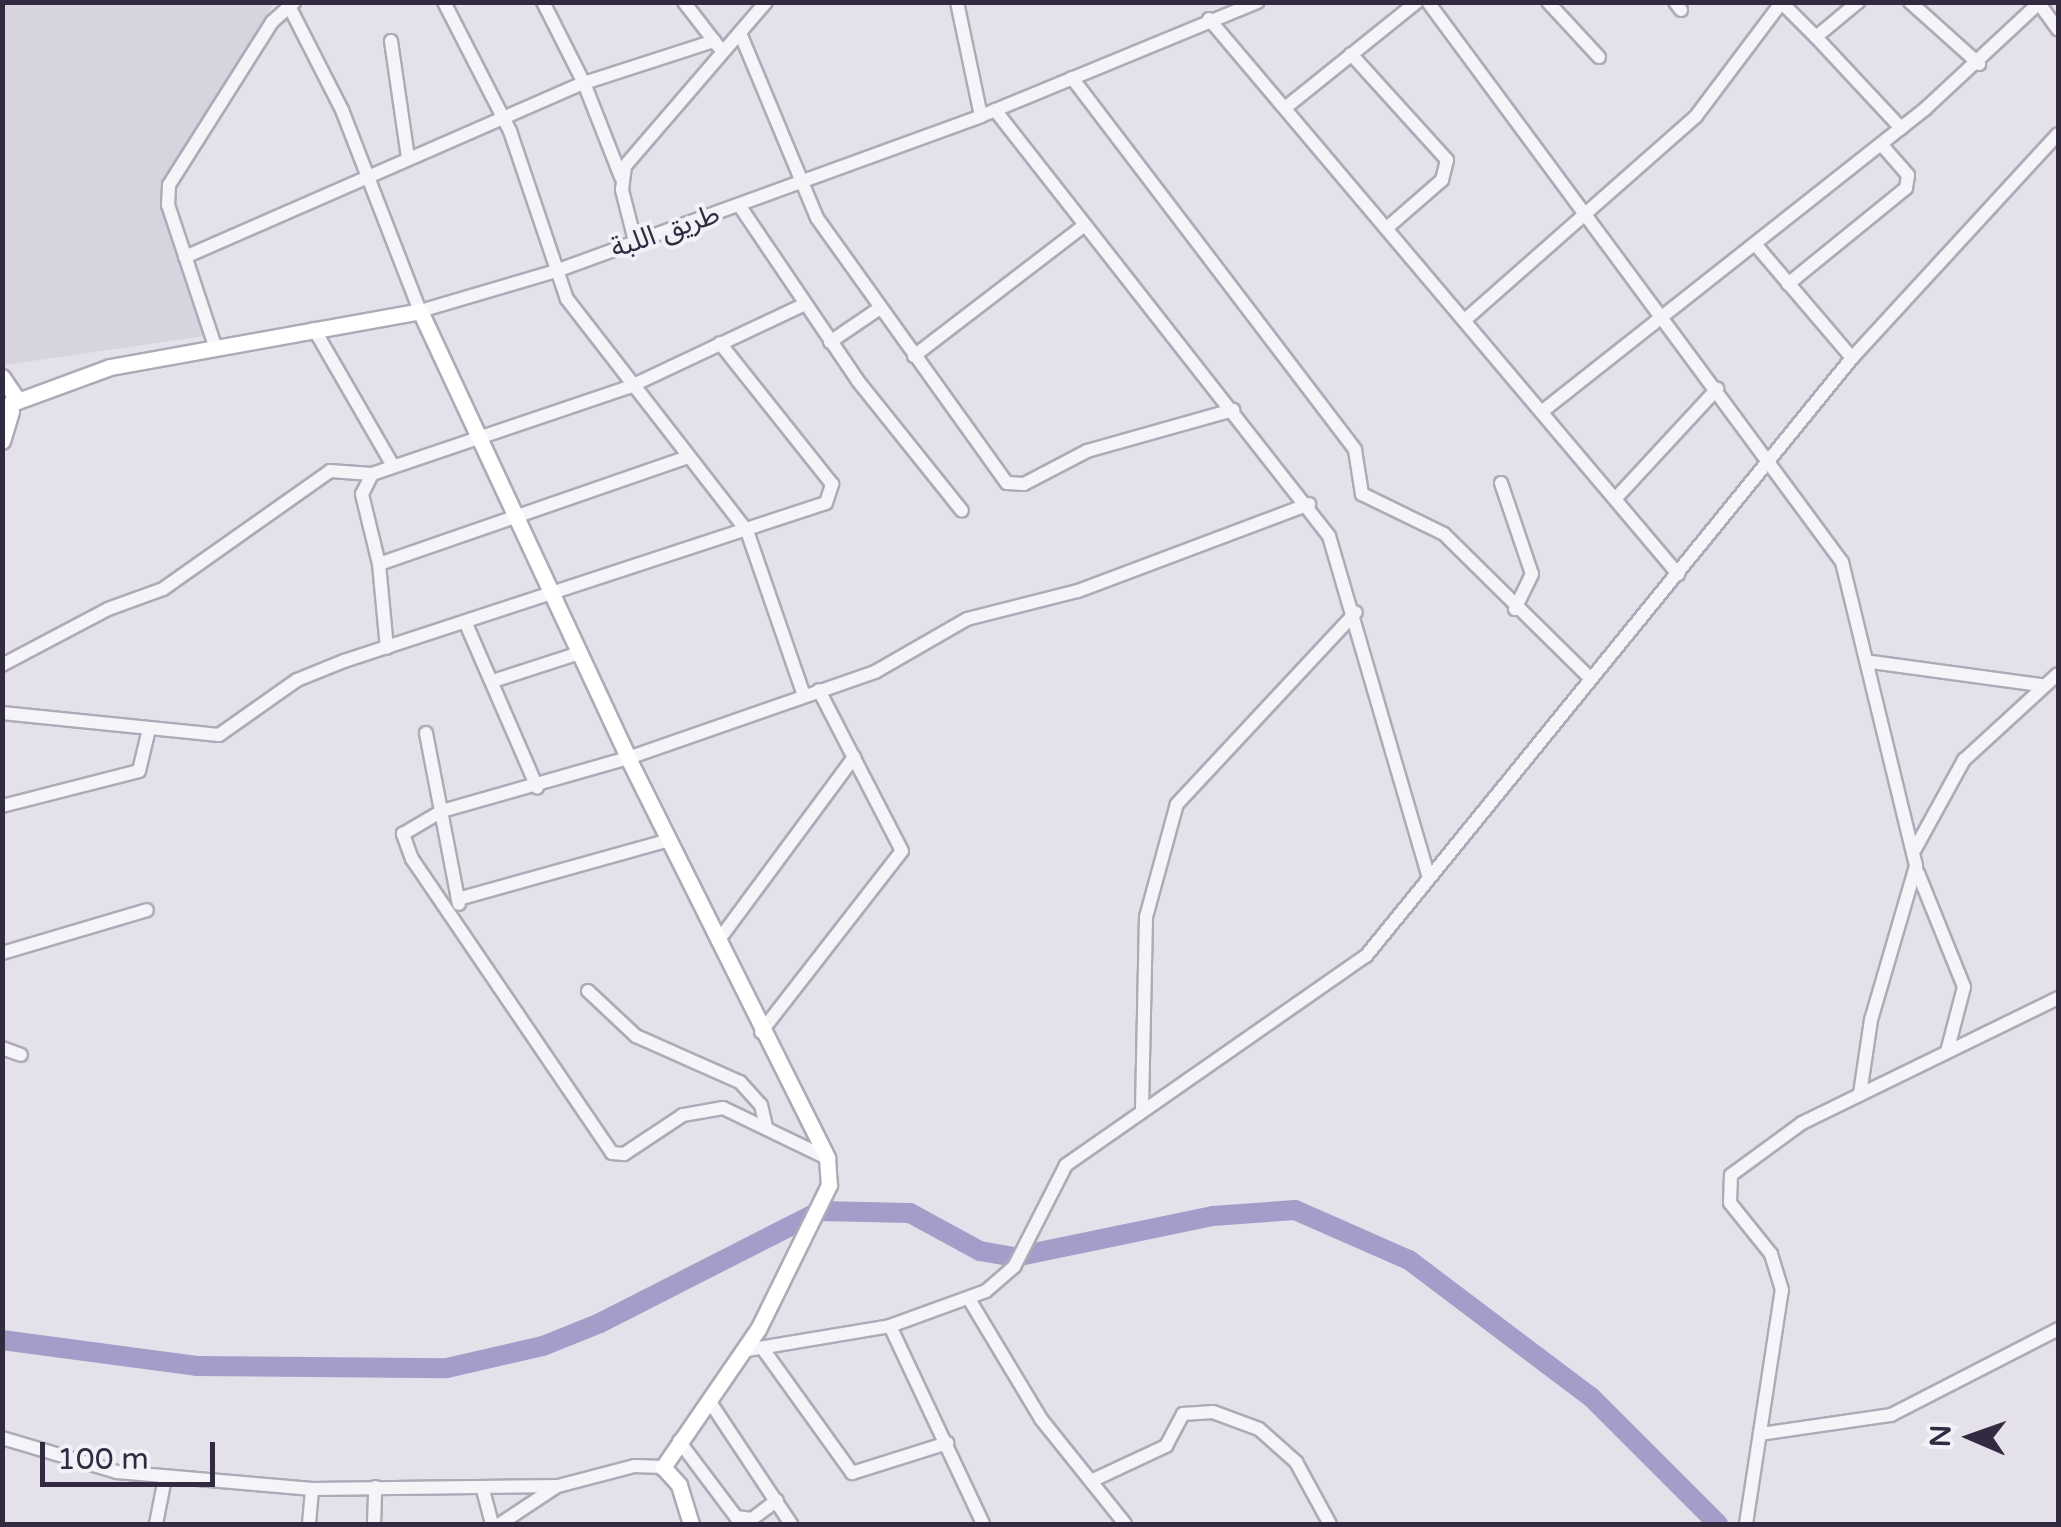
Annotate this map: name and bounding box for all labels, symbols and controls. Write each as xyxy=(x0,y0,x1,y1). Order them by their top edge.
street label: طريق اللبة xyxy=(606,197,724,265)
north arrow xyxy=(1921,1387,2021,1487)
scale bar xyxy=(45,1422,220,1484)
text: N xyxy=(1924,1424,1958,1448)
text: 100 m xyxy=(57,1441,149,1478)

